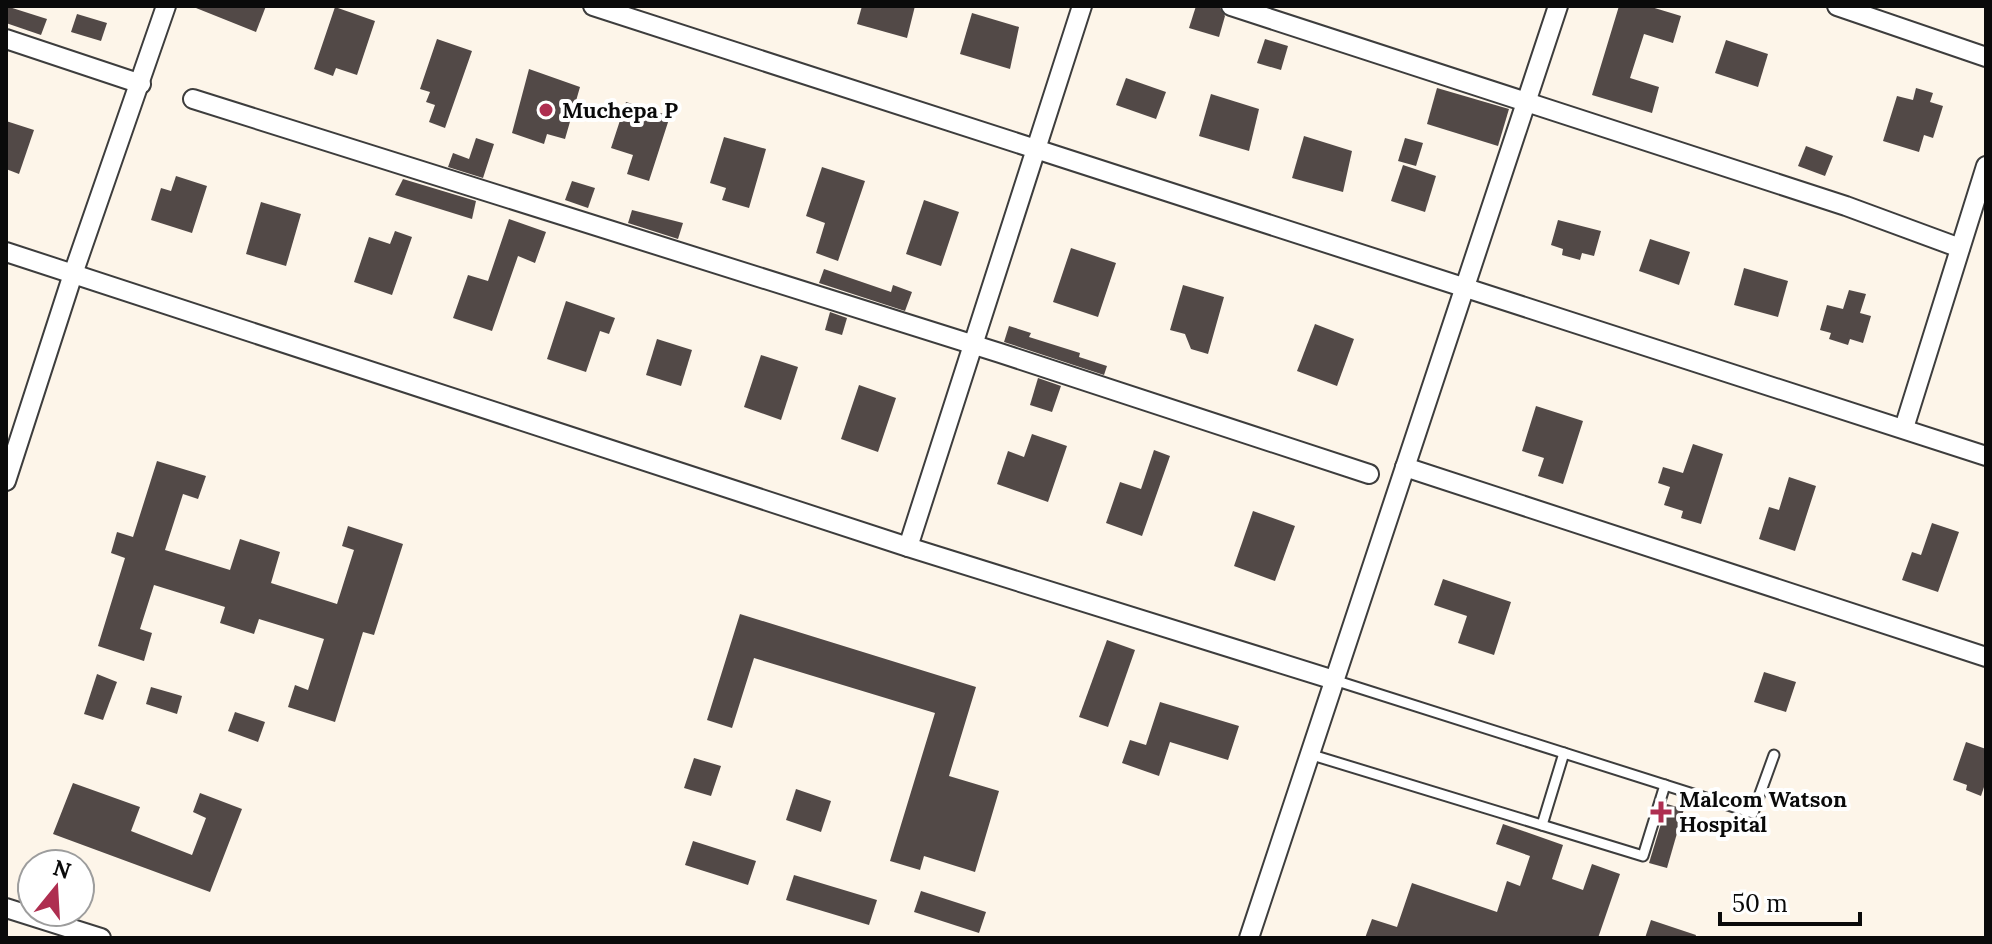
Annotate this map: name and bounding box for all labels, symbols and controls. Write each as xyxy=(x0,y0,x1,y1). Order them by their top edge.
place label: Muchepa P xyxy=(562,96,678,124)
marker: Muchepa P xyxy=(537,101,555,119)
place label: Malcom Watson Hospital xyxy=(1679,785,1847,838)
marker: Malcom Watson Hospital xyxy=(1650,801,1672,823)
north arrow xyxy=(16,848,96,928)
text: N xyxy=(50,853,75,885)
scale bar xyxy=(1720,876,1860,926)
text: 50 m xyxy=(1732,888,1788,919)

